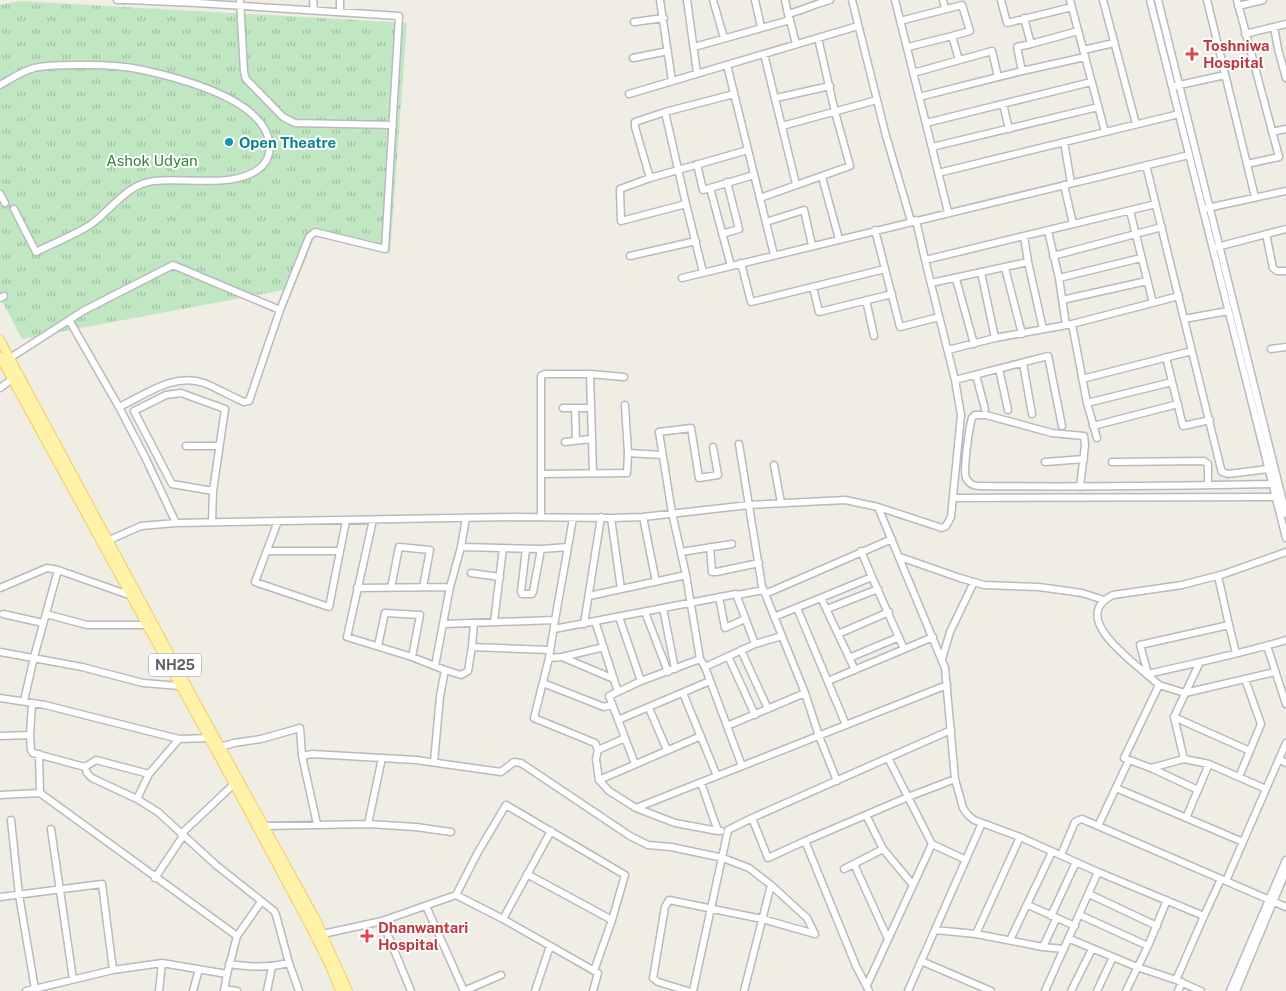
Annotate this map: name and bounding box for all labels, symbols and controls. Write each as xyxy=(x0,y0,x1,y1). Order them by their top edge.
place label: Toshniwa Hospital xyxy=(1203,37,1269,71)
marker: Toshniwa Hospital xyxy=(1185,47,1199,61)
place label: Open Theatre xyxy=(239,134,336,151)
marker: Open Theatre xyxy=(223,136,235,148)
park label: Ashok Udyan xyxy=(106,152,198,169)
road number: NH25 xyxy=(149,654,201,676)
place label: Dhanwantari Hospital xyxy=(378,919,468,953)
marker: Dhanwantari Hospital xyxy=(360,929,374,943)

